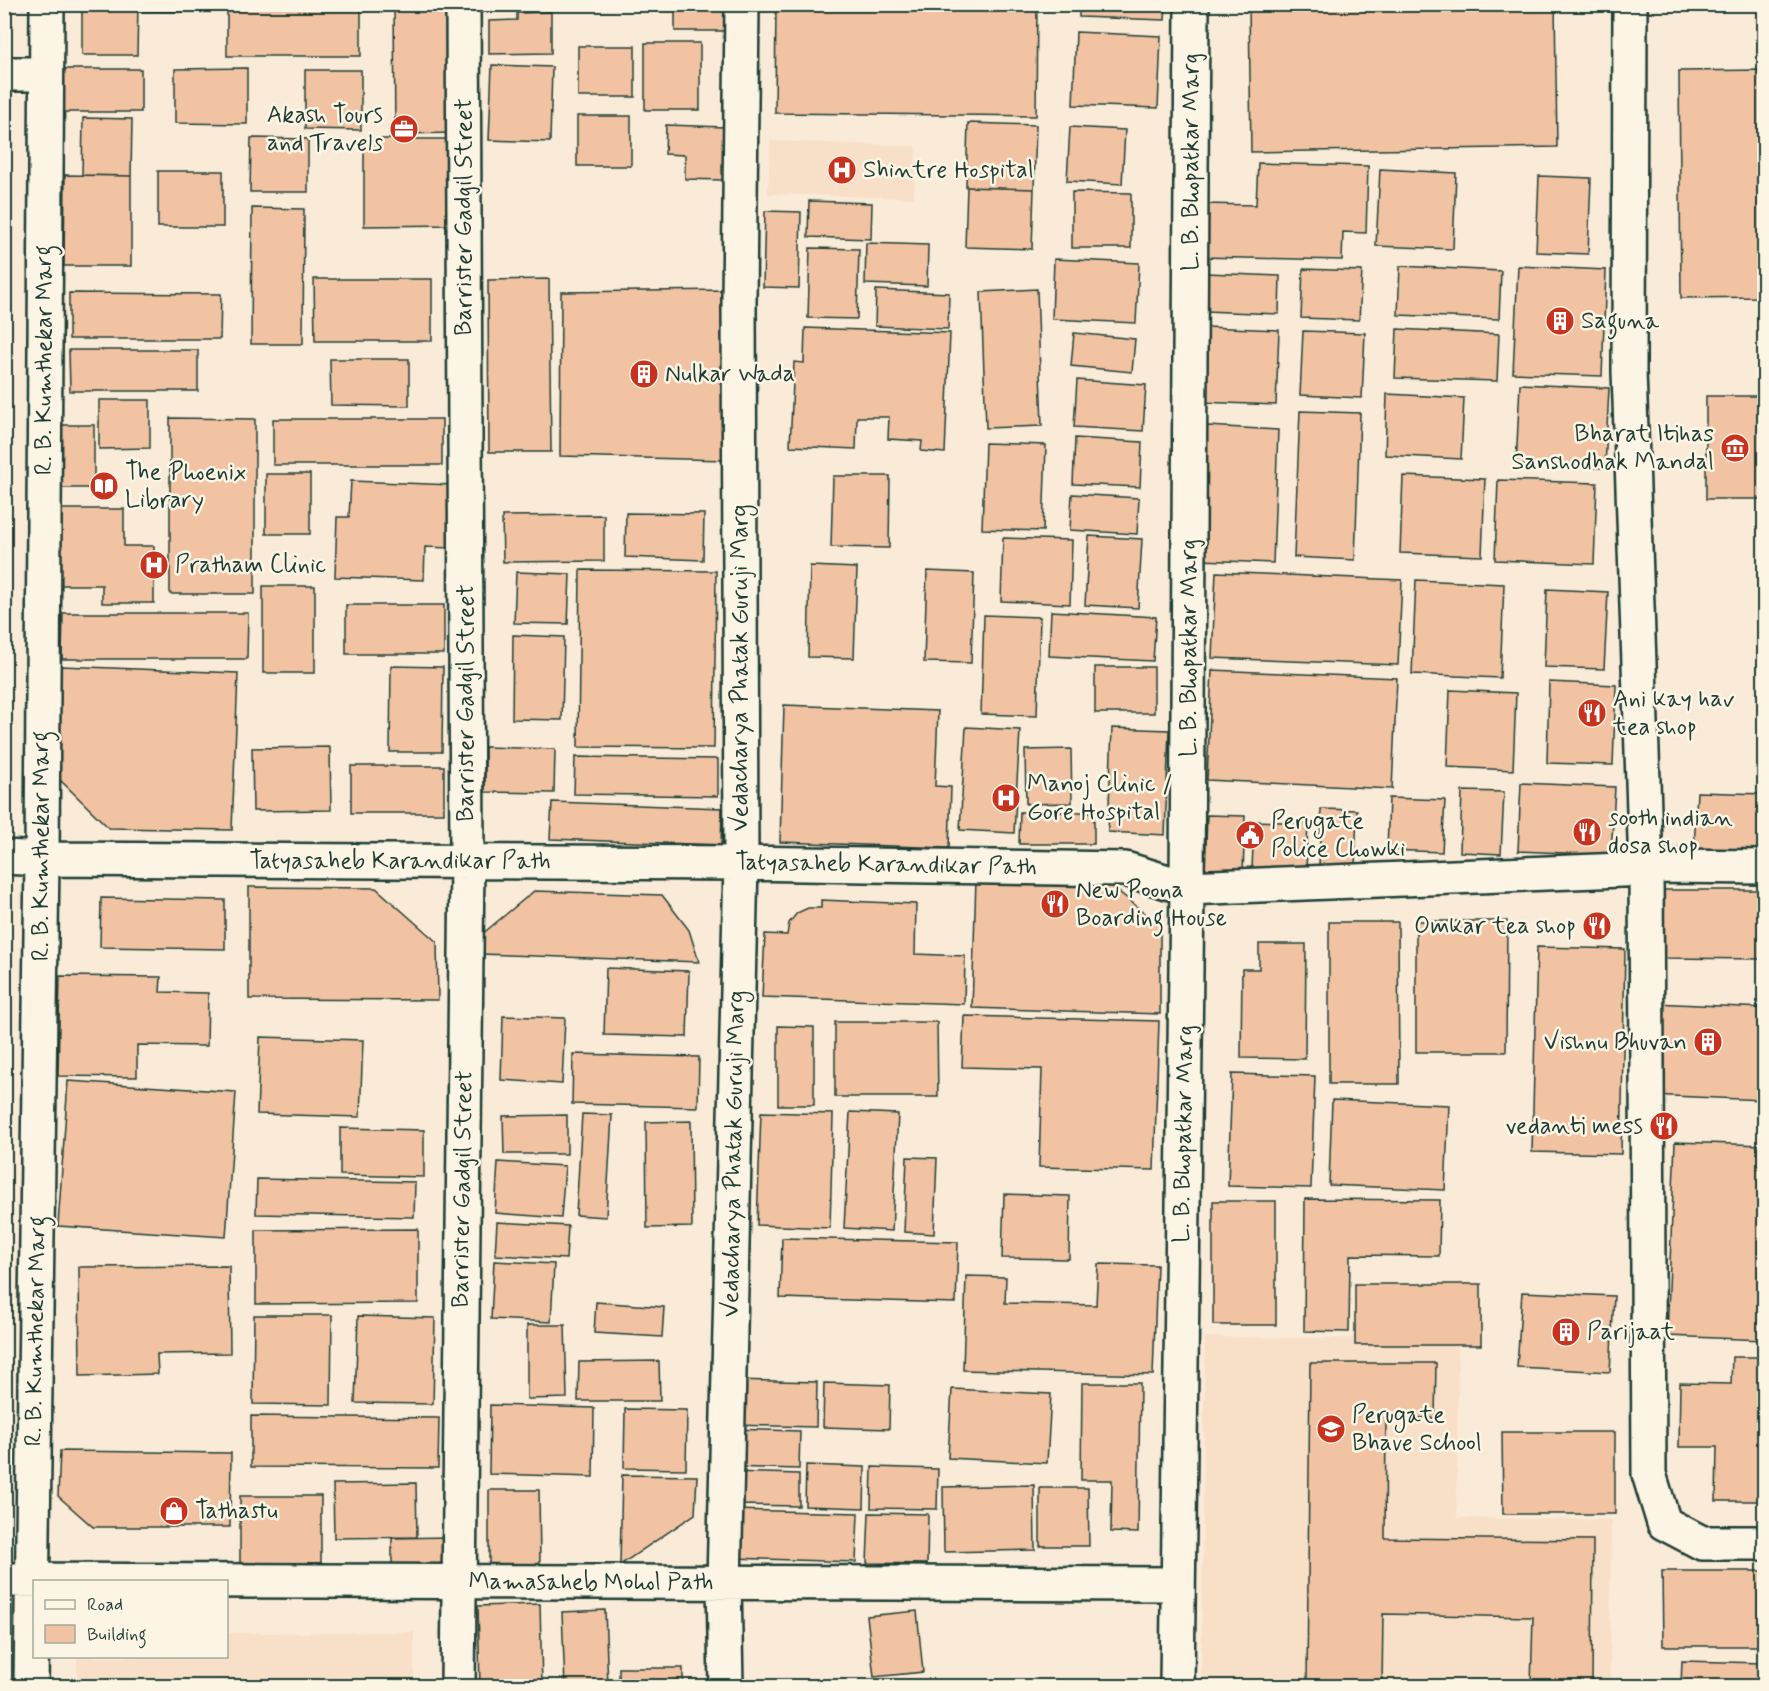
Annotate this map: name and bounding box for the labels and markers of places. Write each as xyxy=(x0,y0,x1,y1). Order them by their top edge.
place label: Akash Tours and Travels xyxy=(267,100,383,159)
office icon: Akash Tours and Travels xyxy=(388,113,420,145)
hospital icon: Shintre Hospital xyxy=(826,154,858,186)
place label: Shintre Hospital xyxy=(863,155,1034,186)
building icon: Saguna xyxy=(1544,305,1576,337)
place label: Saguna xyxy=(1581,306,1660,340)
building icon: Nulkar Wada xyxy=(628,358,660,390)
place label: Nulkar Wada xyxy=(665,359,795,390)
place label: Bharat Itihas Sanshodhak Mandal xyxy=(1511,419,1714,478)
museum icon: Bharat Itihas Sanshodhak Mandal xyxy=(1719,432,1751,464)
place label: The Phoenix Library xyxy=(125,457,246,516)
library icon: The Phoenix Library xyxy=(88,470,120,502)
hospital icon: Pratham Clinic xyxy=(138,549,170,581)
place label: Pratham Clinic xyxy=(175,550,326,581)
place label: Ani kay hav tea shop xyxy=(1612,684,1735,743)
restaurant icon: Ani kay hav tea shop xyxy=(1576,697,1608,729)
place label: Manoj Clinic / Gore Hospital xyxy=(1027,769,1173,828)
hospital icon: Manoj Clinic / Gore Hospital xyxy=(990,782,1022,814)
place label: sooth indian dosa shop xyxy=(1608,803,1733,862)
place label: Perugate Police Chowki xyxy=(1271,806,1405,865)
restaurant icon: sooth indian dosa shop xyxy=(1571,816,1603,848)
public building icon: Perugate Police Chowki xyxy=(1234,819,1266,851)
place label: New Poona Boarding House xyxy=(1076,875,1227,937)
restaurant icon: New Poona Boarding House xyxy=(1039,888,1071,920)
restaurant icon: Omkar tea shop xyxy=(1581,910,1613,942)
place label: Omkar tea shop xyxy=(1414,911,1576,942)
building icon: Vishnu Bhuvan xyxy=(1692,1026,1724,1058)
place label: Vishnu Bhuvan xyxy=(1544,1027,1687,1058)
restaurant icon: vedanti mess xyxy=(1648,1110,1680,1142)
place label: vedanti mess xyxy=(1505,1111,1643,1142)
building icon: Parijaat xyxy=(1550,1316,1582,1348)
place label: Parijaat xyxy=(1587,1317,1675,1348)
place label: Perugate Bhave School xyxy=(1352,1400,1482,1459)
school or university icon: Perugate Bhave School xyxy=(1315,1413,1347,1445)
shop icon: Tathastu xyxy=(158,1495,190,1527)
place label: Tathastu xyxy=(195,1496,278,1527)

